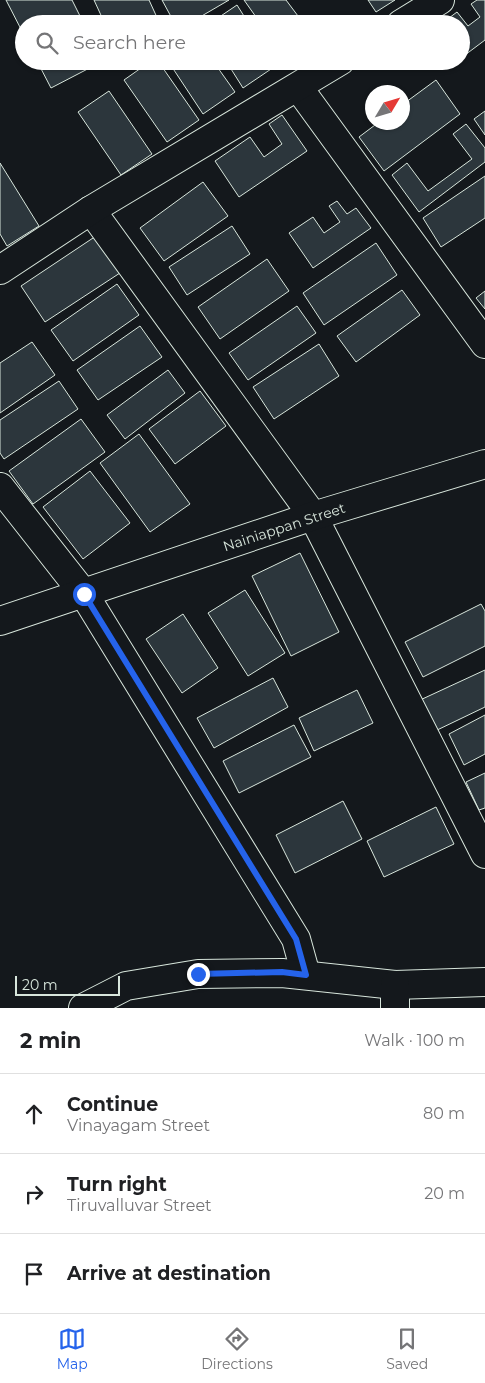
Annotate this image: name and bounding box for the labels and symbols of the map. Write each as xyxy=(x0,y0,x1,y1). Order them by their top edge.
north arrow xyxy=(365,85,410,130)
street label: Nainiappan Street xyxy=(221,499,348,555)
route start xyxy=(73,583,96,606)
route end xyxy=(187,963,210,986)
scale bar xyxy=(15,973,120,996)

